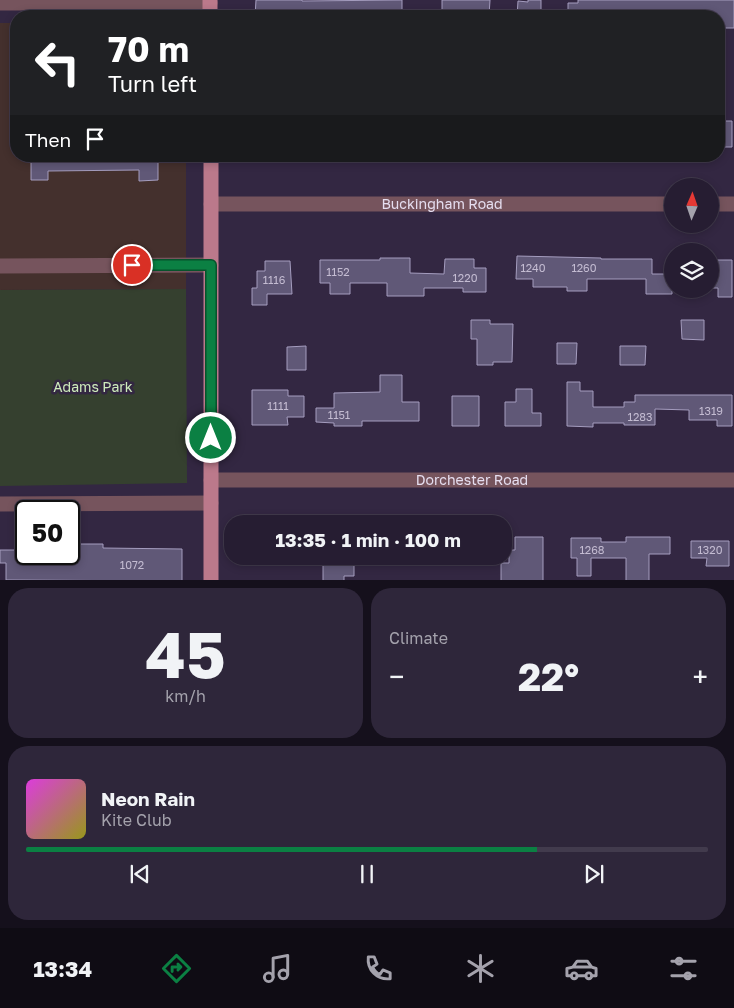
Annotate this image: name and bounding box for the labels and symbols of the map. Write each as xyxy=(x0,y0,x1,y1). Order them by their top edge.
north arrow xyxy=(664,178,719,232)
street label: Buckingham Road xyxy=(381,195,503,212)
pin xyxy=(111,244,153,286)
house number: 1240 xyxy=(520,261,546,274)
house number: 1260 xyxy=(571,261,597,274)
house number: 1152 xyxy=(326,265,350,278)
house number: 1220 xyxy=(453,271,478,284)
house number: 1116 xyxy=(263,273,286,286)
park label: Adams Park xyxy=(53,378,133,395)
house number: 1111 xyxy=(267,399,289,412)
house number: 1319 xyxy=(699,404,723,417)
house number: 1151 xyxy=(328,408,350,421)
house number: 1283 xyxy=(628,410,652,423)
position arrow xyxy=(184,411,236,463)
street label: Dorchester Road xyxy=(416,471,528,488)
speed limit sign: 50 xyxy=(15,500,80,565)
house number: 1268 xyxy=(579,543,605,556)
house number: 1320 xyxy=(698,543,723,556)
house number: 1072 xyxy=(120,558,144,571)

